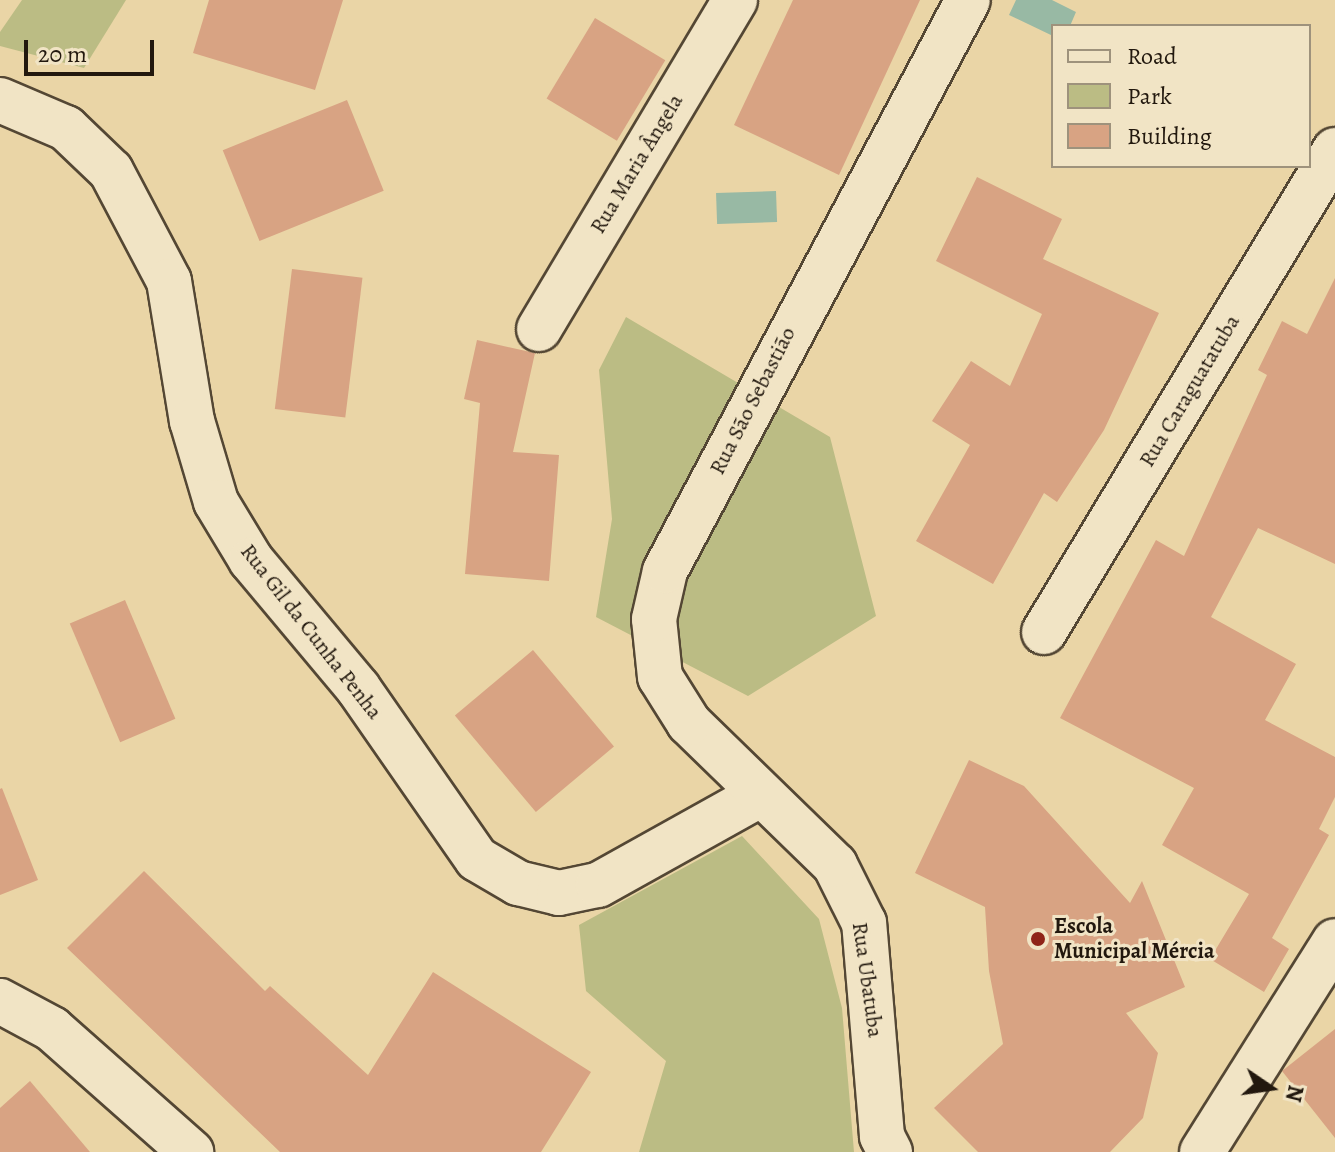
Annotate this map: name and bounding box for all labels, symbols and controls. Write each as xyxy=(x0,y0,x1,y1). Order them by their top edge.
scale bar xyxy=(28,24,158,74)
legend xyxy=(1051,24,1311,168)
text: 20 m xyxy=(38,38,87,70)
text: Road xyxy=(1127,40,1177,72)
text: Park xyxy=(1127,80,1172,112)
street label: Rua Maria Ângela xyxy=(585,89,689,239)
text: Building xyxy=(1127,120,1212,152)
street label: Rua Caraguatatuba xyxy=(1134,310,1246,472)
street label: Rua São Sebastião xyxy=(704,323,802,479)
street label: Rua Gil da Cunha Penha xyxy=(234,539,388,725)
place label: Escola Municipal Mércia xyxy=(1054,913,1215,964)
street label: Rua Ubatuba xyxy=(846,921,888,1039)
marker: Escola Municipal Mércia xyxy=(1029,930,1047,948)
north arrow xyxy=(1231,1048,1311,1128)
text: N xyxy=(1278,1082,1311,1105)

